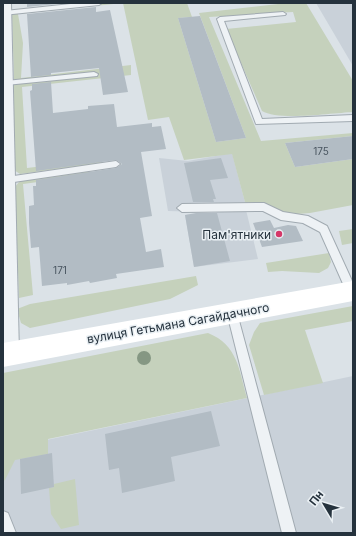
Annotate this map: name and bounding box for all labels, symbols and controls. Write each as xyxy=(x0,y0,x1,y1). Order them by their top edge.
house number: 175 xyxy=(313,145,329,157)
place label: Пам'ятники xyxy=(202,227,271,242)
marker: Пам'ятники xyxy=(274,229,284,239)
house number: 171 xyxy=(53,264,67,276)
street label: вулиця Гетьмана Сагайдачного xyxy=(86,300,270,346)
north arrow xyxy=(304,484,344,524)
text: Пн xyxy=(306,487,326,508)

